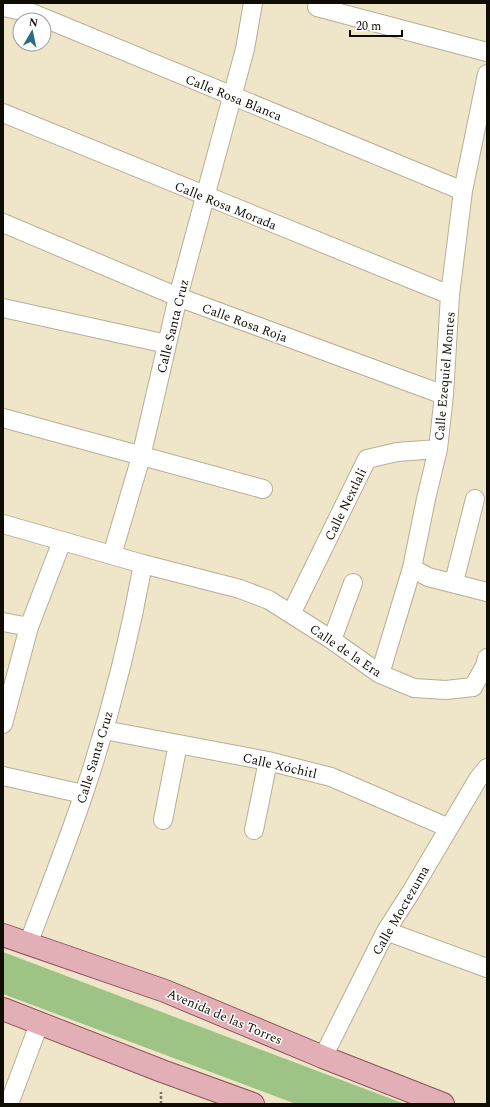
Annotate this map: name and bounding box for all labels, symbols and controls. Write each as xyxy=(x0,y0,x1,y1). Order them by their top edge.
north arrow xyxy=(12,12,52,52)
scale bar xyxy=(350,12,402,38)
text: N xyxy=(28,14,39,32)
text: 20 m xyxy=(356,17,381,36)
street label: Calle Rosa Blanca xyxy=(182,69,285,127)
street label: Calle Rosa Morada xyxy=(172,176,280,236)
street label: Calle Santa Cruz xyxy=(152,277,194,375)
street label: Calle Rosa Roja xyxy=(199,298,291,348)
street label: Calle Ezequiel Montes xyxy=(429,311,461,441)
street label: Calle Nextlali xyxy=(320,465,372,544)
street label: Calle de la Era xyxy=(305,619,386,683)
street label: Calle Santa Cruz xyxy=(71,708,119,806)
street label: Calle Xóchitl xyxy=(241,748,319,784)
street label: Calle Moctezuma xyxy=(367,861,435,959)
street label: Avenida de las Torres xyxy=(164,984,285,1050)

